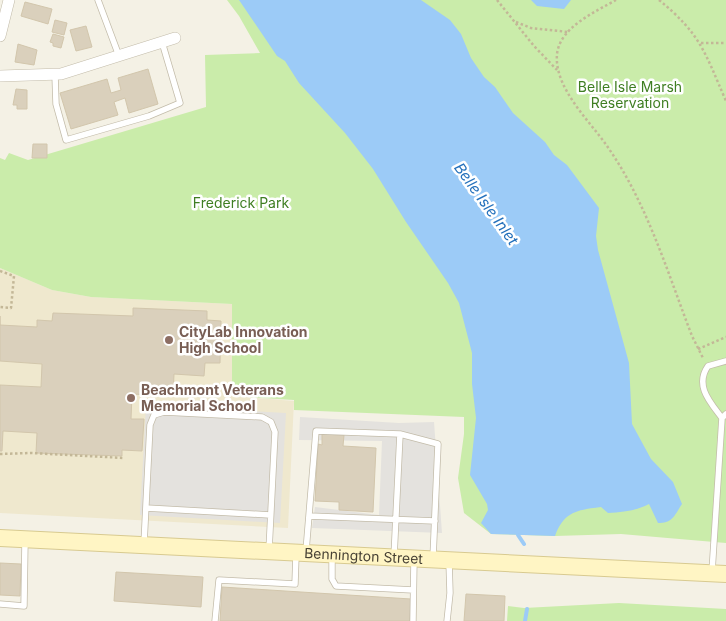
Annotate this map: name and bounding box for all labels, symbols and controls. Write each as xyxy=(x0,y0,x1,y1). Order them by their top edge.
park label: Belle Isle Marsh Reservation xyxy=(578,78,682,111)
water label: Belle Isle Inlet xyxy=(450,159,523,249)
park label: Frederick Park xyxy=(193,194,289,211)
place label: CityLab Innovation High School xyxy=(179,323,308,356)
marker: CityLab Innovation High School xyxy=(163,334,175,346)
place label: Beachmont Veterans Memorial School xyxy=(141,381,284,414)
marker: Beachmont Veterans Memorial School xyxy=(125,392,137,404)
street label: Bennington Street xyxy=(304,544,424,567)

